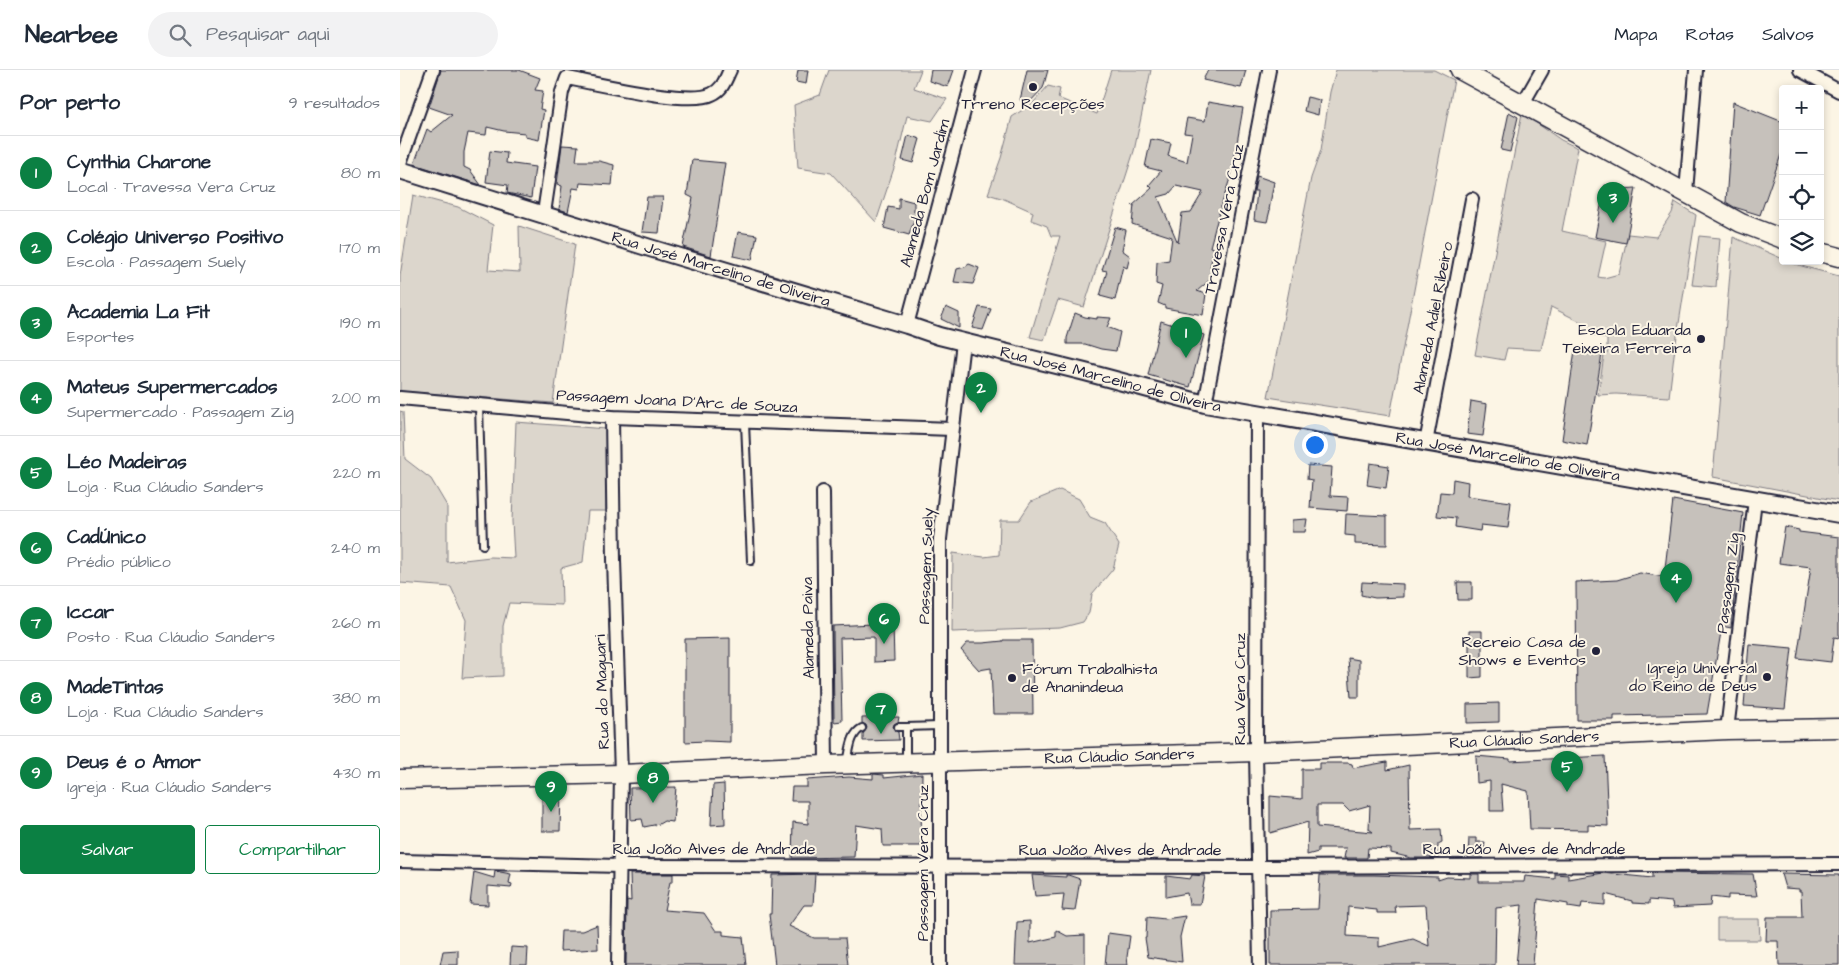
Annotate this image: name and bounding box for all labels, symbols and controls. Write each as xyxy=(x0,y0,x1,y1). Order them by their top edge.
search box xyxy=(148,12,498,57)
text: Nearbee xyxy=(25,18,118,52)
icon: search xyxy=(166,21,194,49)
text: Pesquisar aqui xyxy=(206,21,329,48)
text: Mapa xyxy=(1614,22,1658,47)
text: Rotas xyxy=(1686,22,1734,47)
text: Salvos xyxy=(1762,22,1814,47)
marker: Trreno Recepções xyxy=(1027,81,1039,93)
map controls xyxy=(1779,85,1824,265)
button: + xyxy=(1779,85,1824,130)
text: Por perto xyxy=(20,88,120,117)
text: 9 resultados xyxy=(288,92,380,114)
place label: Trreno Recepções xyxy=(961,93,1105,115)
street label: Alameda Bom Jardim xyxy=(895,116,956,270)
button: − xyxy=(1779,130,1824,175)
street label: Travessa Vera Cruz xyxy=(1199,142,1249,296)
text: Cynthia Charone xyxy=(67,149,211,176)
text: 1 xyxy=(35,162,37,184)
text: 80 m xyxy=(341,162,380,184)
button: locate xyxy=(1779,175,1824,220)
text: Local · Travessa Vera Cruz xyxy=(67,176,276,198)
pin: 3 xyxy=(1597,182,1629,223)
button: layers xyxy=(1779,220,1824,265)
text: Colégio Universo Positivo xyxy=(67,224,283,251)
street label: Rua José Marcelino de Oliveira xyxy=(609,226,833,312)
text: 2 xyxy=(31,237,41,259)
text: 170 m xyxy=(339,237,380,259)
street label: Alameda Adiel Ribeiro xyxy=(1407,240,1459,396)
text: Escola · Passagem Suely xyxy=(67,251,246,273)
text: Academia La Fit xyxy=(67,299,210,326)
text: 3 xyxy=(32,312,40,334)
text: 190 m xyxy=(340,312,380,334)
pin: 1 xyxy=(1170,317,1202,358)
place label: Escola Eduarda Teixeira Ferreira xyxy=(1563,319,1691,359)
text: Esportes xyxy=(67,326,134,348)
marker: Escola Eduarda Teixeira Ferreira xyxy=(1695,333,1707,345)
street label: Rua José Marcelino de Oliveira xyxy=(998,340,1223,418)
pin: 2 xyxy=(965,372,997,413)
text: Mateus Supermercados xyxy=(67,374,278,401)
street label: Passagem Joana D'Arc de Souza xyxy=(556,384,798,419)
text: 4 xyxy=(31,387,41,409)
text: 200 m xyxy=(332,387,380,409)
text: Supermercado · Passagem Zig xyxy=(67,401,294,423)
street label: Rua José Marcelino de Oliveira xyxy=(1394,426,1622,487)
your location xyxy=(1302,432,1328,458)
text: Léo Madeiras xyxy=(67,449,187,476)
text: 5 xyxy=(30,462,42,484)
text: 220 m xyxy=(333,462,380,484)
text: Loja · Rua Cláudio Sanders xyxy=(67,476,263,498)
street label: Passagem Suely xyxy=(913,507,940,625)
text: CadÚnico xyxy=(67,524,146,551)
street label: Passagem Zig xyxy=(1711,531,1746,635)
text: 6 xyxy=(31,537,41,559)
text: 240 m xyxy=(331,537,380,559)
text: Prédio público xyxy=(67,551,171,573)
pin: 4 xyxy=(1660,562,1692,603)
street label: Alameda Paiva xyxy=(796,577,820,679)
text: Iccar xyxy=(67,599,114,626)
pin: 6 xyxy=(868,603,900,644)
text: 7 xyxy=(31,612,41,634)
text: 260 m xyxy=(332,612,380,634)
text: Posto · Rua Cláudio Sanders xyxy=(67,626,275,648)
place label: Recreio Casa de Shows e Eventos xyxy=(1458,631,1586,671)
street label: Rua Vera Cruz xyxy=(1229,633,1251,745)
street label: Rua do Maguari xyxy=(589,634,616,750)
marker: Recreio Casa de Shows e Eventos xyxy=(1590,645,1602,657)
place label: Igreja Universal do Reino de Deus xyxy=(1629,657,1757,697)
place label: Fórum Trabalhista de Ananindeua xyxy=(1022,658,1157,698)
marker: Igreja Universal do Reino de Deus xyxy=(1761,671,1773,683)
marker: Fórum Trabalhista de Ananindeua xyxy=(1006,672,1018,684)
text: MadeTintas xyxy=(67,674,164,701)
text: 8 xyxy=(31,687,41,709)
text: 380 m xyxy=(333,687,380,709)
pin: 7 xyxy=(865,693,897,734)
text: Loja · Rua Cláudio Sanders xyxy=(67,701,263,723)
street label: Rua Cláudio Sanders xyxy=(1449,725,1600,754)
street label: Rua Cláudio Sanders xyxy=(1044,743,1195,769)
text: Deus é o Amor xyxy=(67,749,201,776)
pin: 5 xyxy=(1551,751,1583,792)
text: 9 xyxy=(31,762,41,784)
text: 430 m xyxy=(332,762,380,784)
pin: 8 xyxy=(637,762,669,803)
pin: 9 xyxy=(535,771,567,812)
text: Igreja · Rua Cláudio Sanders xyxy=(67,776,272,798)
street label: Passagem Vera Cruz xyxy=(912,785,935,941)
button: Salvar xyxy=(20,825,195,874)
button: Compartilhar xyxy=(205,825,380,874)
street label: Rua João Alves de Andrade xyxy=(613,838,816,860)
street label: Rua João Alves de Andrade xyxy=(1423,838,1626,860)
street label: Rua João Alves de Andrade xyxy=(1019,839,1222,861)

